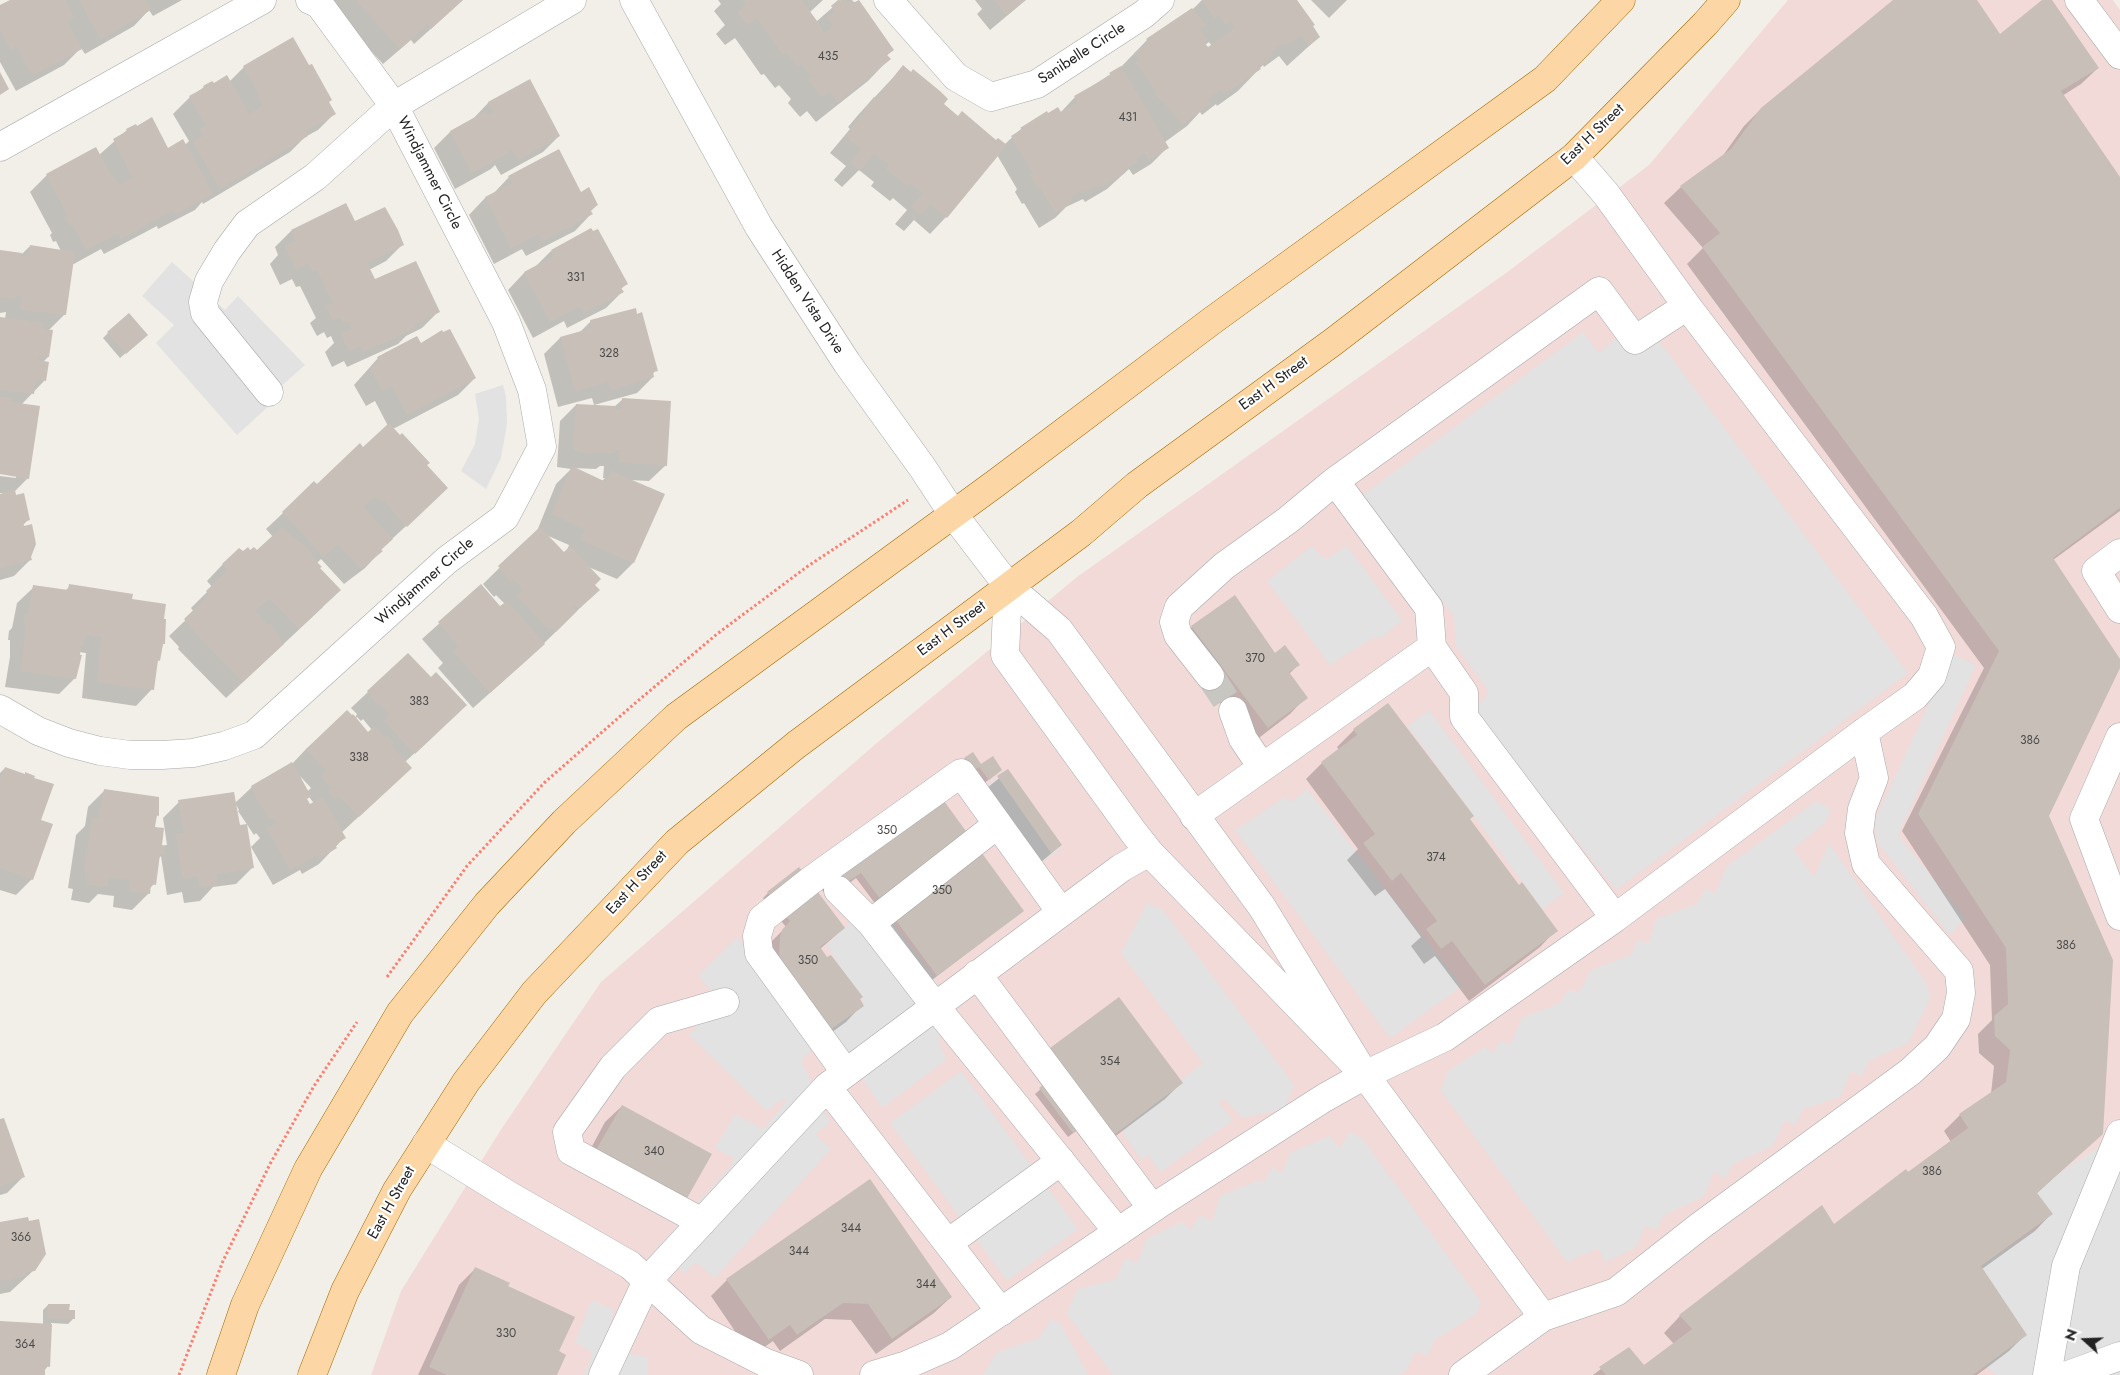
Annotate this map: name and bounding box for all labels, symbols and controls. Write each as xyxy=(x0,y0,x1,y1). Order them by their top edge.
street label: Sanibelle Circle xyxy=(1035,19,1129,89)
house number: 435 xyxy=(818,50,838,64)
street label: East H Street xyxy=(1558,101,1628,169)
house number: 431 xyxy=(1119,111,1137,125)
street label: Windjammer Circle xyxy=(393,114,465,232)
street label: Hidden Vista Drive xyxy=(767,247,847,357)
house number: 331 xyxy=(567,271,585,285)
house number: 328 xyxy=(599,347,619,361)
street label: East H Street xyxy=(1236,353,1312,415)
street label: Windjammer Circle xyxy=(372,534,478,630)
street label: East H Street xyxy=(914,598,990,660)
house number: 370 xyxy=(1245,652,1265,666)
house number: 383 xyxy=(409,695,429,709)
house number: 386 xyxy=(2020,734,2040,748)
house number: 338 xyxy=(349,751,369,765)
house number: 350 xyxy=(877,824,897,838)
street label: East H Street xyxy=(603,847,671,919)
house number: 374 xyxy=(1426,851,1446,865)
house number: 350 xyxy=(932,884,952,898)
house number: 386 xyxy=(2056,939,2076,953)
house number: 350 xyxy=(798,954,818,968)
house number: 354 xyxy=(1100,1055,1120,1069)
house number: 340 xyxy=(644,1145,664,1159)
street label: East H Street xyxy=(365,1163,419,1243)
house number: 386 xyxy=(1922,1165,1942,1179)
house number: 344 xyxy=(841,1222,861,1236)
house number: 366 xyxy=(11,1231,31,1245)
house number: 344 xyxy=(789,1245,809,1259)
house number: 344 xyxy=(916,1278,936,1292)
north arrow xyxy=(2060,1315,2110,1365)
text: N xyxy=(2060,1326,2082,1344)
house number: 330 xyxy=(496,1327,516,1341)
house number: 364 xyxy=(15,1338,35,1352)

